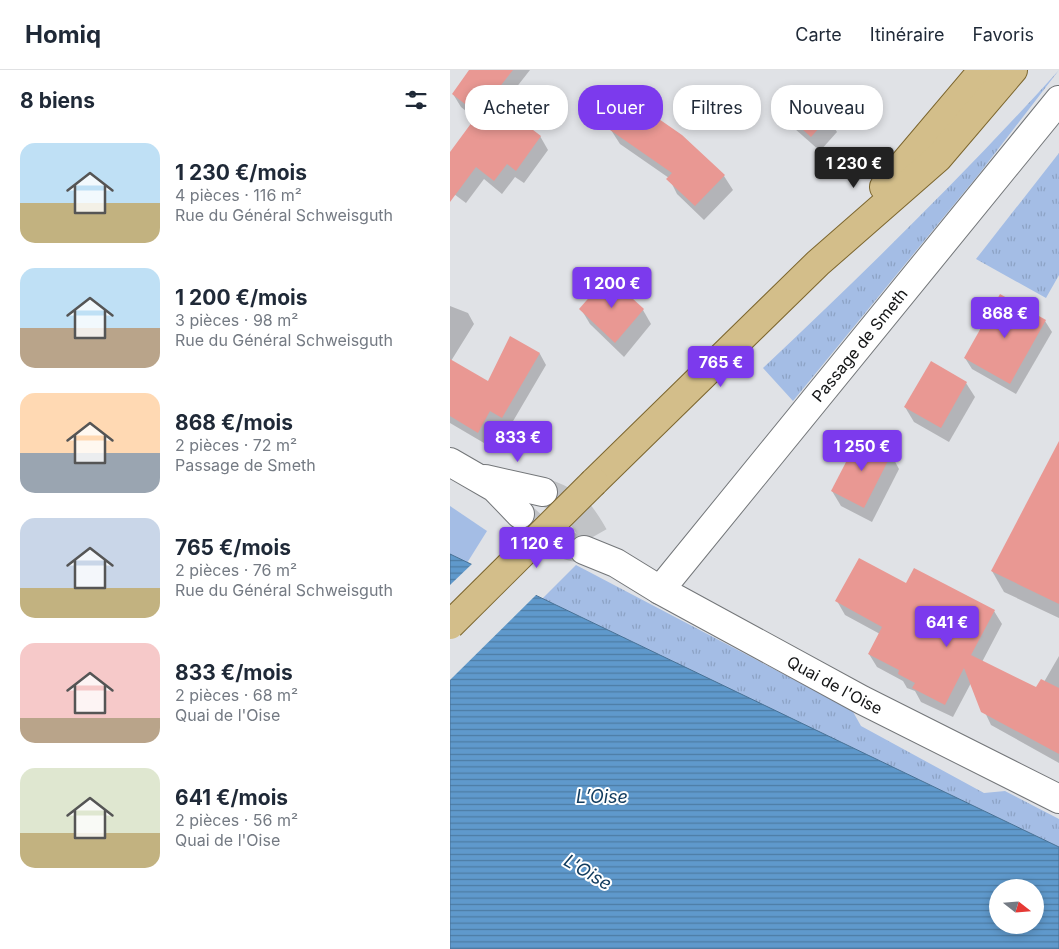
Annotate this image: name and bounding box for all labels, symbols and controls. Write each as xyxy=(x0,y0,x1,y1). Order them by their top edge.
text: Homiq xyxy=(25,20,101,49)
text: Carte xyxy=(795,24,842,45)
text: Itinéraire xyxy=(870,24,944,45)
text: Favoris xyxy=(972,24,1034,45)
chip: Acheter xyxy=(465,85,568,130)
chip: Louer xyxy=(578,85,663,130)
chip: Filtres xyxy=(673,85,761,130)
chip: Nouveau xyxy=(771,85,883,130)
icon: filters xyxy=(402,86,430,114)
text: 8 biens xyxy=(20,88,95,113)
pin: 1 230 € xyxy=(808,146,900,189)
text: 1 230 € xyxy=(826,153,882,173)
text: 1 230 €/mois xyxy=(175,160,307,185)
icon: home xyxy=(60,163,120,223)
text: 4 pièces · 116 m² xyxy=(175,185,302,205)
text: Rue du Général Schweisguth xyxy=(175,205,393,225)
pin: 1 200 € xyxy=(566,266,658,309)
text: 1 200 € xyxy=(583,273,641,293)
street label: Passage de Smeth xyxy=(807,284,912,406)
text: 1 200 €/mois xyxy=(175,285,308,310)
icon: home xyxy=(60,288,120,348)
pin: 868 € xyxy=(970,296,1040,339)
text: 868 € xyxy=(982,303,1028,323)
text: 3 pièces · 98 m² xyxy=(175,310,298,330)
text: Rue du Général Schweisguth xyxy=(175,330,393,350)
pin: 765 € xyxy=(686,346,756,388)
text: 765 € xyxy=(699,352,743,372)
text: 868 €/mois xyxy=(175,410,293,435)
icon: home xyxy=(60,413,120,473)
pin: 833 € xyxy=(483,420,553,463)
text: 833 € xyxy=(495,427,541,447)
pin: 1 250 € xyxy=(816,430,908,472)
text: 2 pièces · 72 m² xyxy=(175,435,297,455)
text: 1 250 € xyxy=(834,436,890,456)
text: Passage de Smeth xyxy=(175,455,316,475)
pin: 1 120 € xyxy=(491,526,583,569)
text: 1 120 € xyxy=(510,533,564,553)
text: 765 €/mois xyxy=(175,535,291,560)
icon: home xyxy=(60,538,120,598)
text: 2 pièces · 76 m² xyxy=(175,560,297,580)
text: Rue du Général Schweisguth xyxy=(175,580,393,600)
pin: 641 € xyxy=(912,606,982,648)
text: 641 € xyxy=(926,612,968,632)
street label: Quai de l'Oise xyxy=(784,651,886,719)
text: 833 €/mois xyxy=(175,660,293,685)
icon: home xyxy=(60,663,120,723)
text: 2 pièces · 68 m² xyxy=(175,685,298,705)
text: Quai de l'Oise xyxy=(175,705,280,725)
text: 641 €/mois xyxy=(175,785,288,810)
water label: L’Oise xyxy=(576,786,628,807)
icon: home xyxy=(60,788,120,848)
text: 2 pièces · 56 m² xyxy=(175,810,298,830)
text: Quai de l'Oise xyxy=(175,830,280,850)
water label: L'Oise xyxy=(560,850,616,894)
north arrow xyxy=(989,879,1044,934)
map controls xyxy=(989,879,1044,934)

